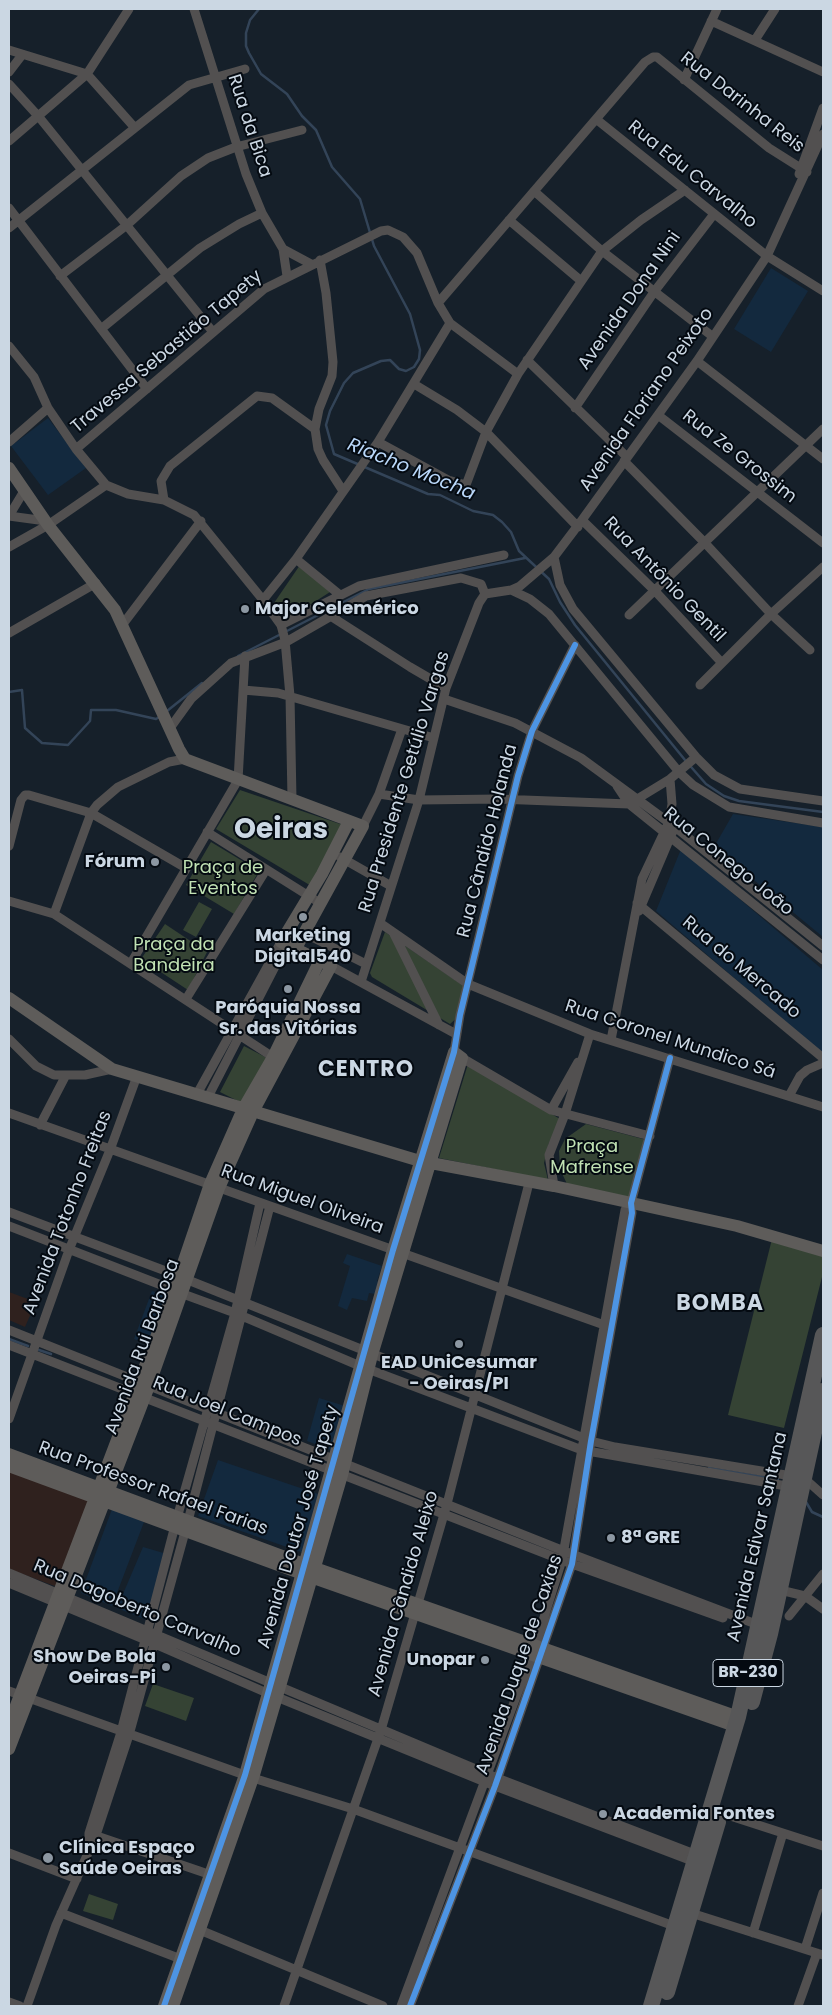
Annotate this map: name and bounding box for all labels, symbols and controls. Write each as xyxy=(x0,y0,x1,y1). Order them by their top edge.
street label: Rua Darinha Reis xyxy=(676,48,808,158)
street label: Rua da Bica xyxy=(222,72,276,180)
street label: Rua Edu Carvalho xyxy=(623,116,761,234)
street label: Avenida Dona Nini xyxy=(574,228,686,374)
street label: Travessa Sebastião Tapety xyxy=(67,266,267,438)
street label: Avenida Floriano Peixoto xyxy=(575,304,719,496)
street label: Rua Ze Grossim xyxy=(678,406,800,508)
water label: Riacho Mocha xyxy=(344,434,478,506)
street label: Rua Antônio Gentil xyxy=(599,513,729,647)
place label: Major Celemérico xyxy=(255,598,419,620)
marker: Major Celemérico xyxy=(239,603,251,615)
street label: Rua Presidente Getúlio Vargas xyxy=(355,649,455,915)
street label: Rua Cândido Holanda xyxy=(454,742,522,940)
street label: Rua Conego João xyxy=(659,803,797,921)
district label: Oeiras xyxy=(234,814,328,848)
place label: Fórum xyxy=(85,851,145,873)
marker: Fórum xyxy=(149,856,161,868)
park label: Praça de Eventos xyxy=(183,857,263,900)
marker: Marketing Digital540 xyxy=(297,911,309,923)
street label: Rua do Mercado xyxy=(677,912,805,1024)
place label: Marketing Digital540 xyxy=(255,925,351,968)
park label: Praça da Bandeira xyxy=(133,934,215,976)
marker: Paróquia Nossa Sr. das Vitórias xyxy=(282,983,294,995)
street label: Rua Coronel Mundico Sá xyxy=(562,996,778,1084)
place label: Paróquia Nossa Sr. das Vitórias xyxy=(215,997,361,1040)
district label: CENTRO xyxy=(317,1057,415,1083)
street label: Avenida Totonho Freitas xyxy=(19,1108,117,1318)
park label: Praça Mafrense xyxy=(550,1136,634,1178)
street label: Rua Miguel Oliveira xyxy=(218,1161,386,1239)
street label: Avenida Rui Barbosa xyxy=(101,1256,185,1438)
district label: BOMBA xyxy=(676,1291,764,1317)
marker: EAD UniCesumar - Oeiras/PI xyxy=(453,1338,465,1350)
place label: EAD UniCesumar - Oeiras/PI xyxy=(381,1352,537,1395)
street label: Rua Joel Campos xyxy=(149,1372,305,1452)
street label: Avenida Doutor José Tapety xyxy=(254,1403,344,1651)
street label: Avenida Edivar Santana xyxy=(723,1430,793,1644)
street label: Rua Professor Rafael Farias xyxy=(35,1437,271,1541)
street label: Avenida Cândido Aleixo xyxy=(364,1488,444,1700)
place label: 8ª GRE xyxy=(621,1527,680,1549)
marker: 8ª GRE xyxy=(605,1532,617,1544)
street label: Avenida Duque de Caxias xyxy=(472,1552,568,1778)
street label: Rua Dagoberto Carvalho xyxy=(30,1555,244,1663)
place label: Show De Bola Oeiras-Pi xyxy=(33,1646,156,1688)
place label: Unopar xyxy=(407,1649,475,1671)
marker: Unopar xyxy=(479,1654,491,1666)
road number: BR-230 xyxy=(713,1660,783,1686)
marker: Show De Bola Oeiras-Pi xyxy=(160,1661,172,1673)
place label: Academia Fontes xyxy=(613,1803,775,1825)
marker: Academia Fontes xyxy=(597,1808,609,1820)
place label: Clínica Espaço Saúde Oeiras xyxy=(59,1837,195,1880)
marker: Clínica Espaço Saúde Oeiras xyxy=(41,1851,55,1865)

